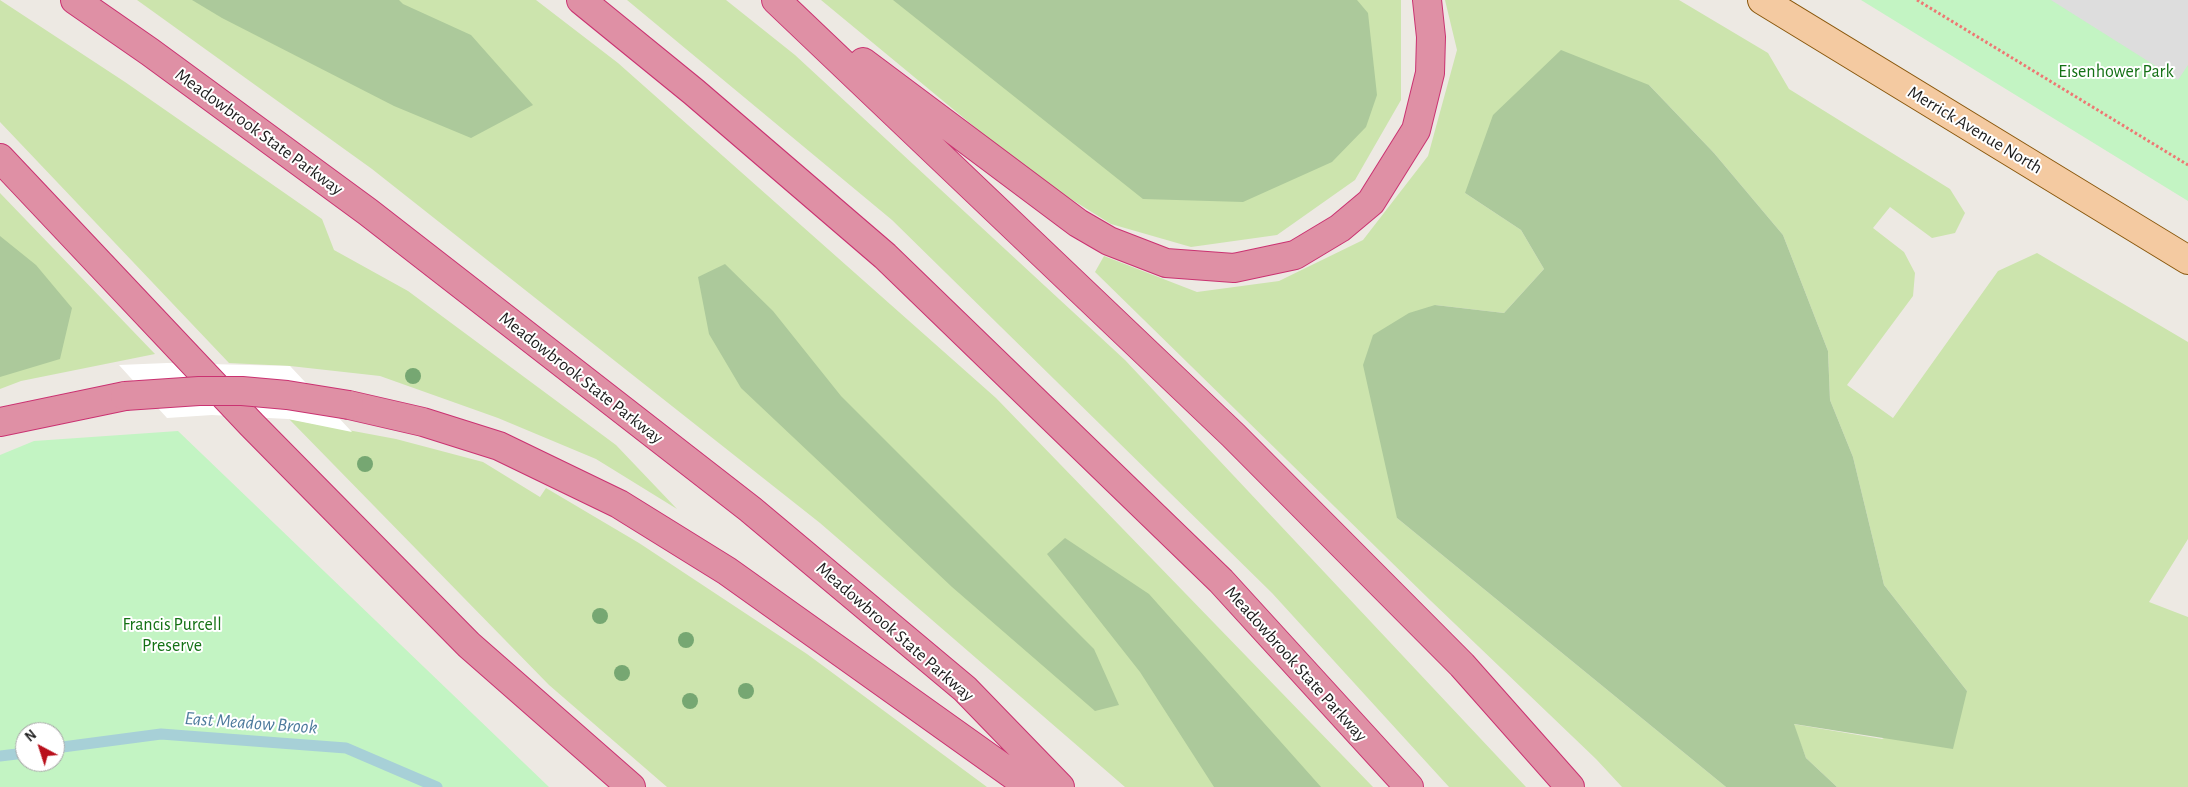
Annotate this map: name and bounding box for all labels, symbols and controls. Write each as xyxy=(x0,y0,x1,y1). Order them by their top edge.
park label: Eisenhower Park xyxy=(2058,61,2174,83)
street label: Meadowbrook State Parkway xyxy=(171,64,347,200)
street label: Merrick Avenue North xyxy=(1904,81,2046,179)
street label: Meadowbrook State Parkway xyxy=(495,307,667,449)
street label: Meadowbrook State Parkway xyxy=(812,558,978,706)
street label: Meadowbrook State Parkway xyxy=(1220,582,1372,746)
park label: Francis Purcell Preserve xyxy=(122,614,222,656)
water label: East Meadow Brook xyxy=(184,707,318,739)
north arrow xyxy=(15,722,65,772)
text: N xyxy=(23,728,39,745)

